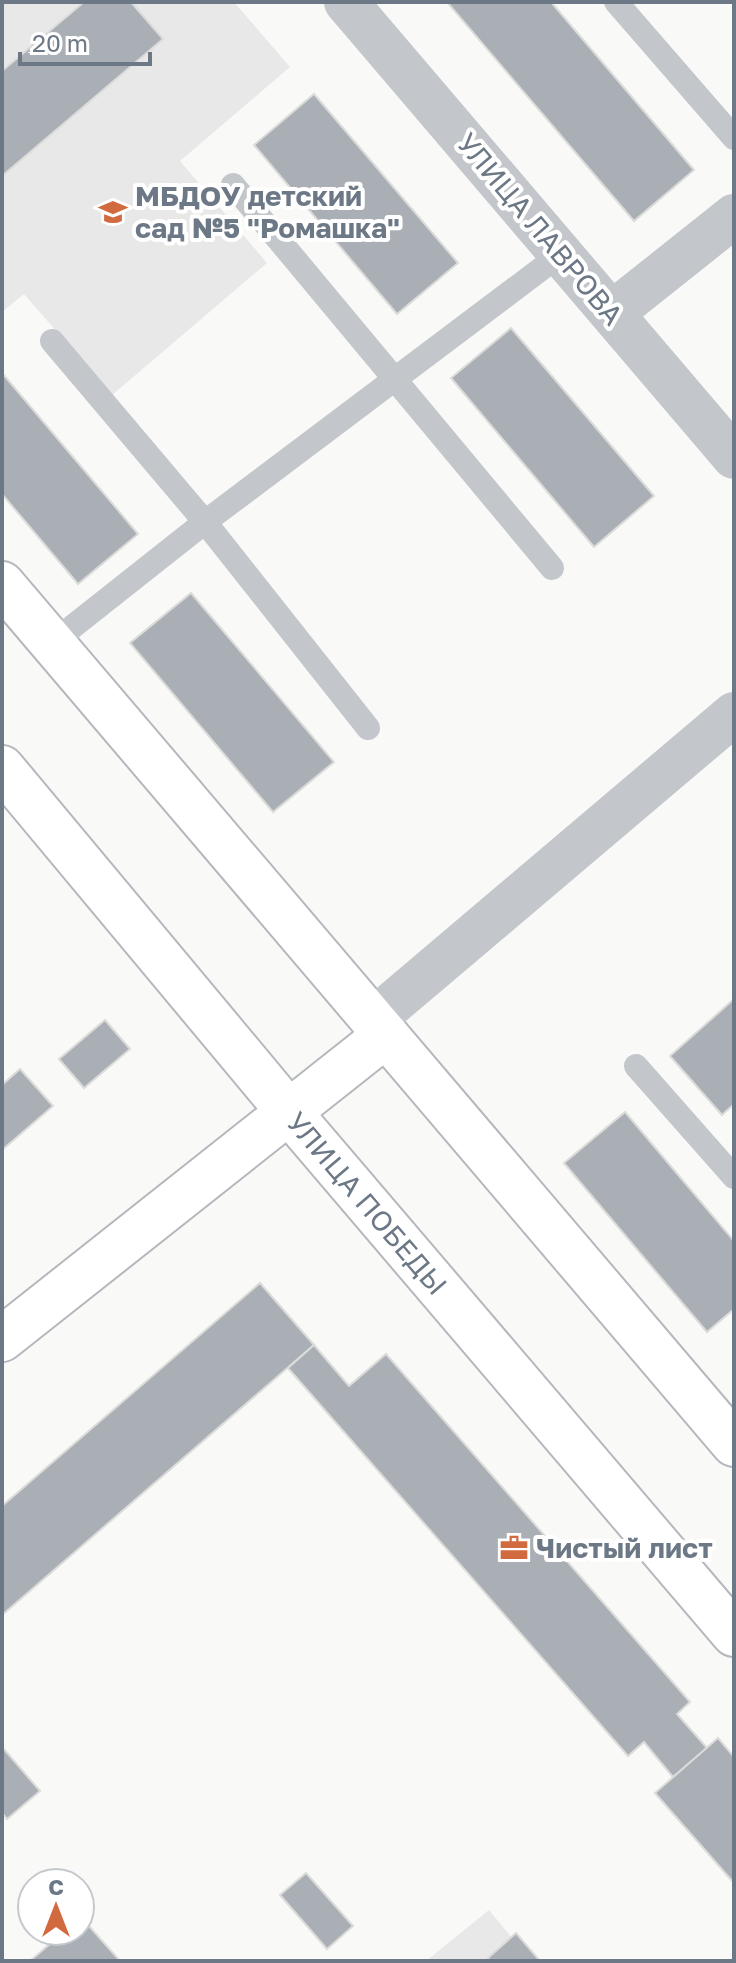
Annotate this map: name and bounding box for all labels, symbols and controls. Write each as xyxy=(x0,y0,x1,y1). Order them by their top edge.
scale bar xyxy=(20,16,150,66)
text: 20 m xyxy=(32,28,88,57)
street label: УЛИЦА ЛАВРОВА xyxy=(451,126,630,331)
place label: МБДОУ детский сад №5 "Ромашка" xyxy=(135,179,400,244)
school or university icon: МБДОУ детский сад №5 "Ромашка" xyxy=(98,197,128,227)
street label: УЛИЦА ПОБЕДЫ xyxy=(280,1105,454,1301)
place label: Чистый лист xyxy=(536,1531,713,1564)
office icon: Чистый лист xyxy=(499,1533,529,1563)
north arrow xyxy=(16,1867,96,1947)
text: С xyxy=(48,1873,64,1900)

